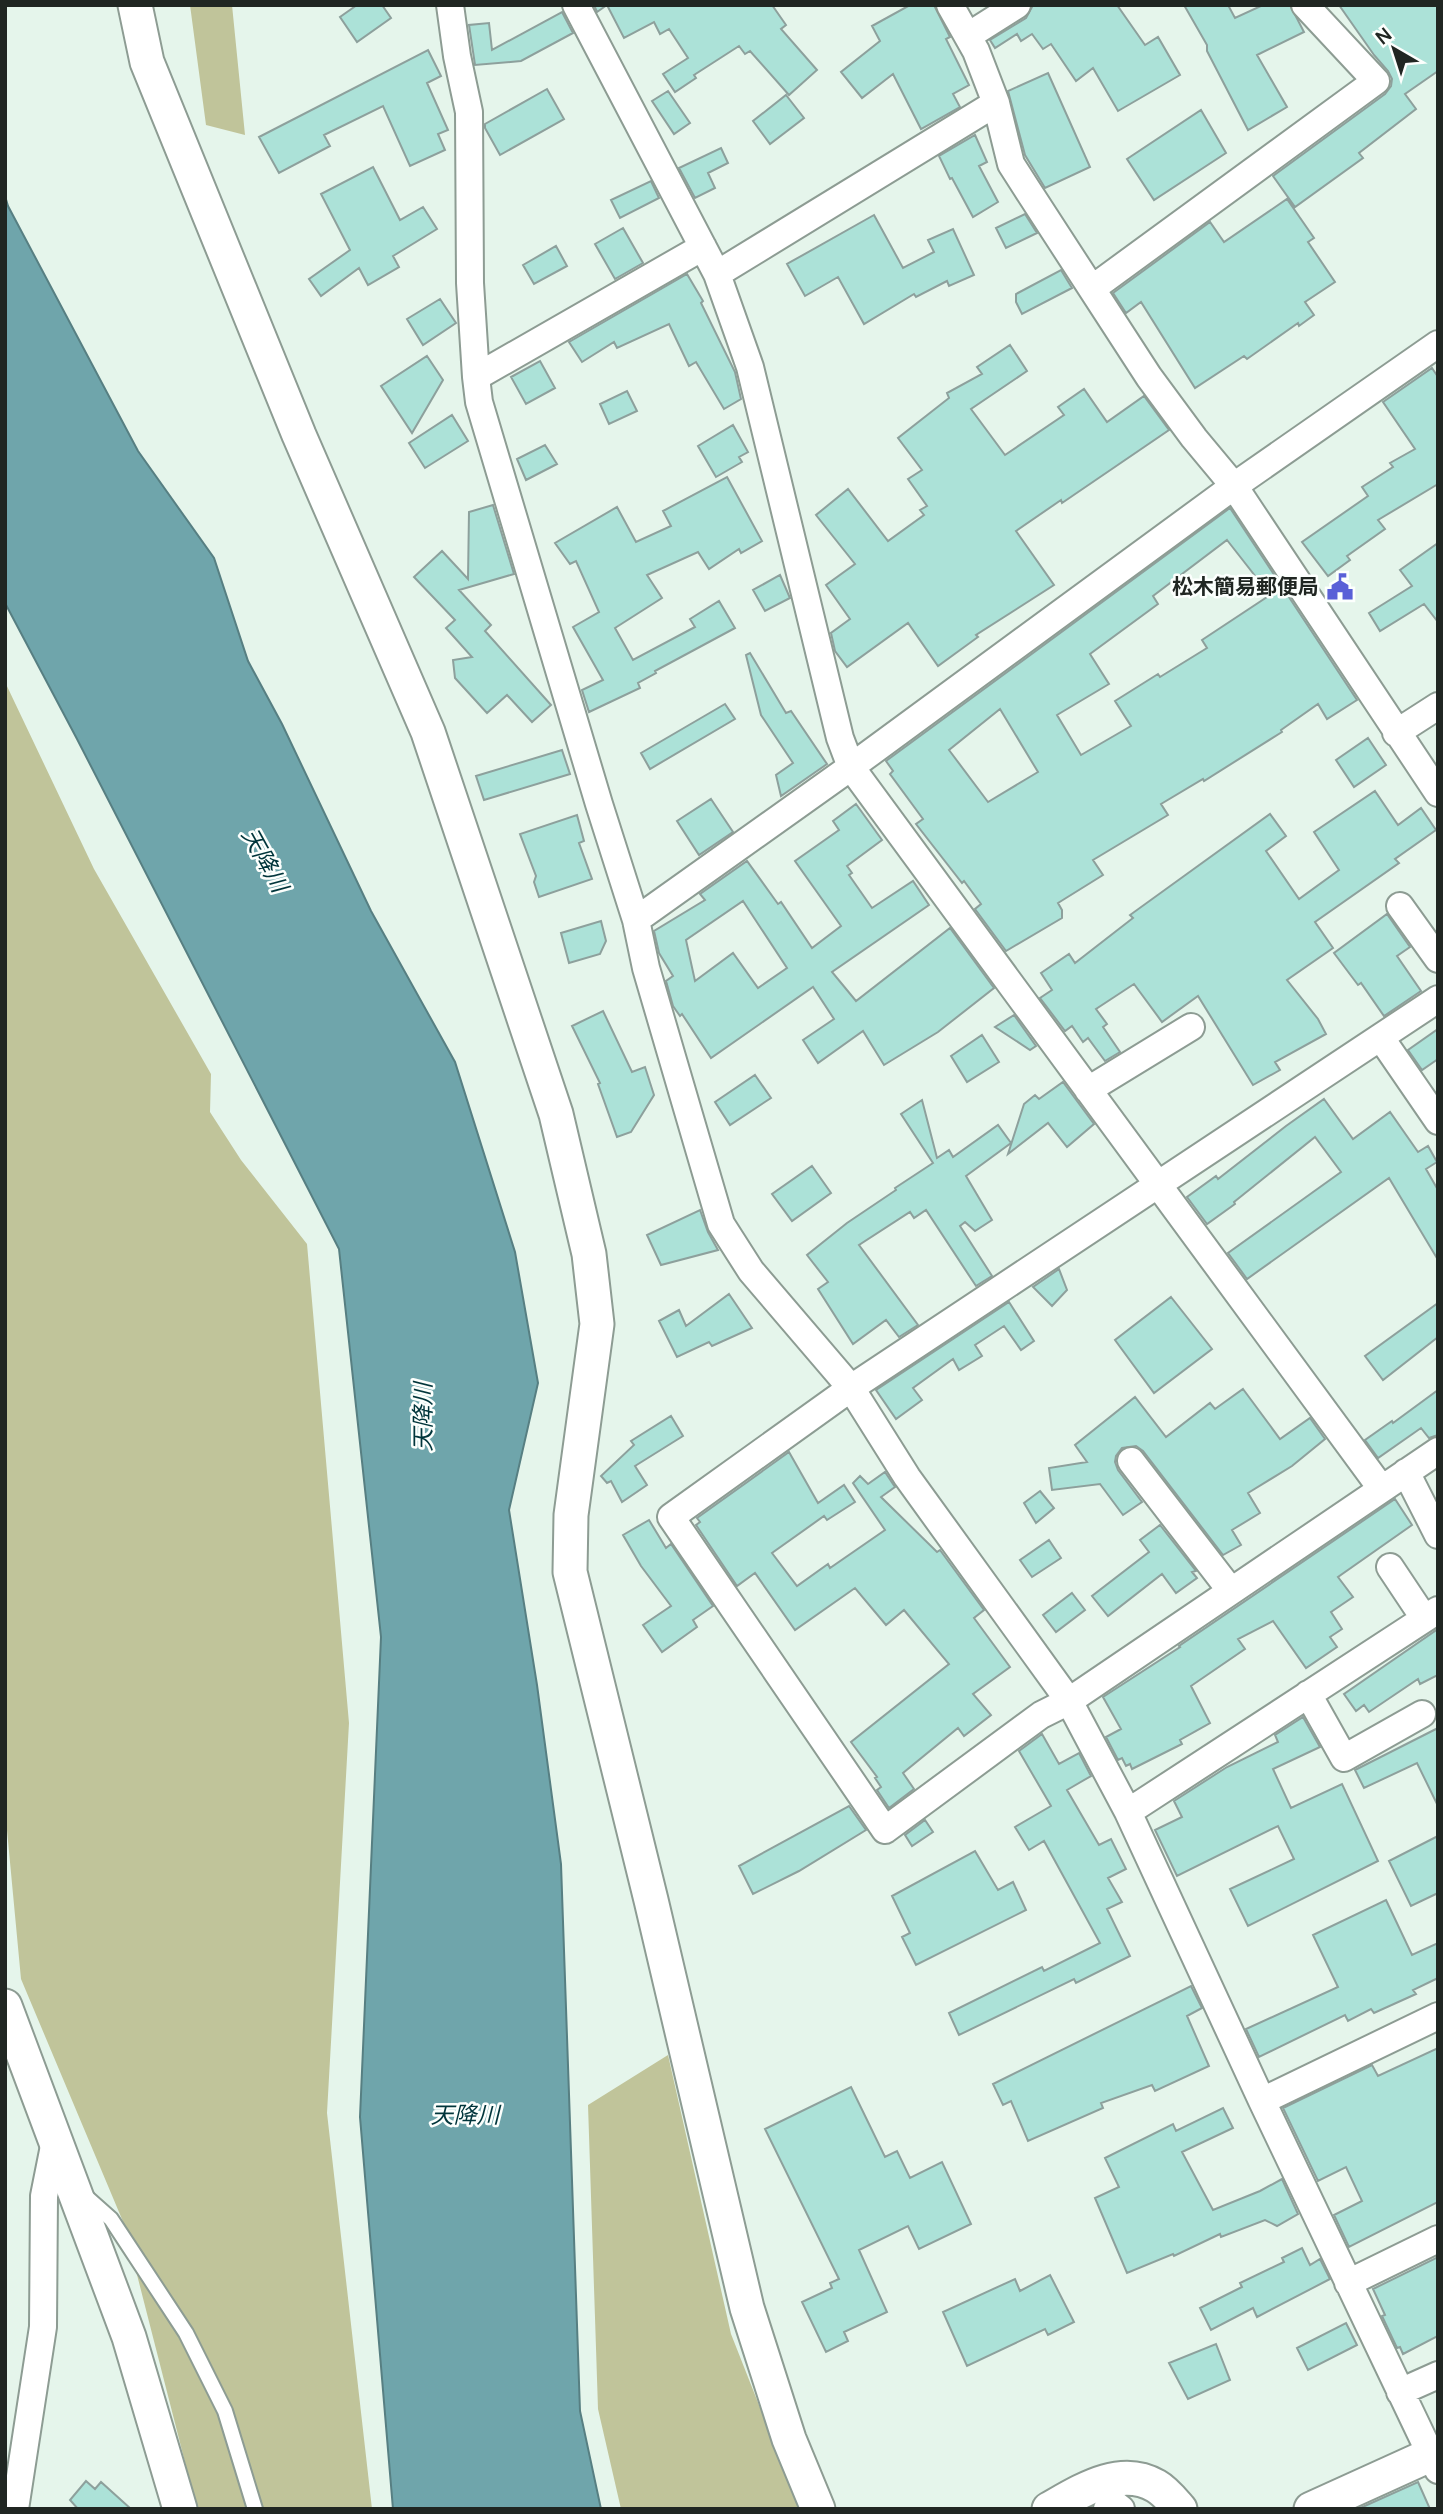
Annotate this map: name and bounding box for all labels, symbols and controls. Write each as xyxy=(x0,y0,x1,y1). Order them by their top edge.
north arrow xyxy=(1359,14,1429,84)
text: N xyxy=(1370,21,1397,50)
place label: 松木簡易郵便局 xyxy=(1172,572,1319,600)
public building icon: 松木簡易郵便局 xyxy=(1325,572,1355,602)
water label: 天降川 xyxy=(235,822,298,900)
water label: 天降川 xyxy=(406,1380,438,1452)
water label: 天降川 xyxy=(431,2098,503,2130)

